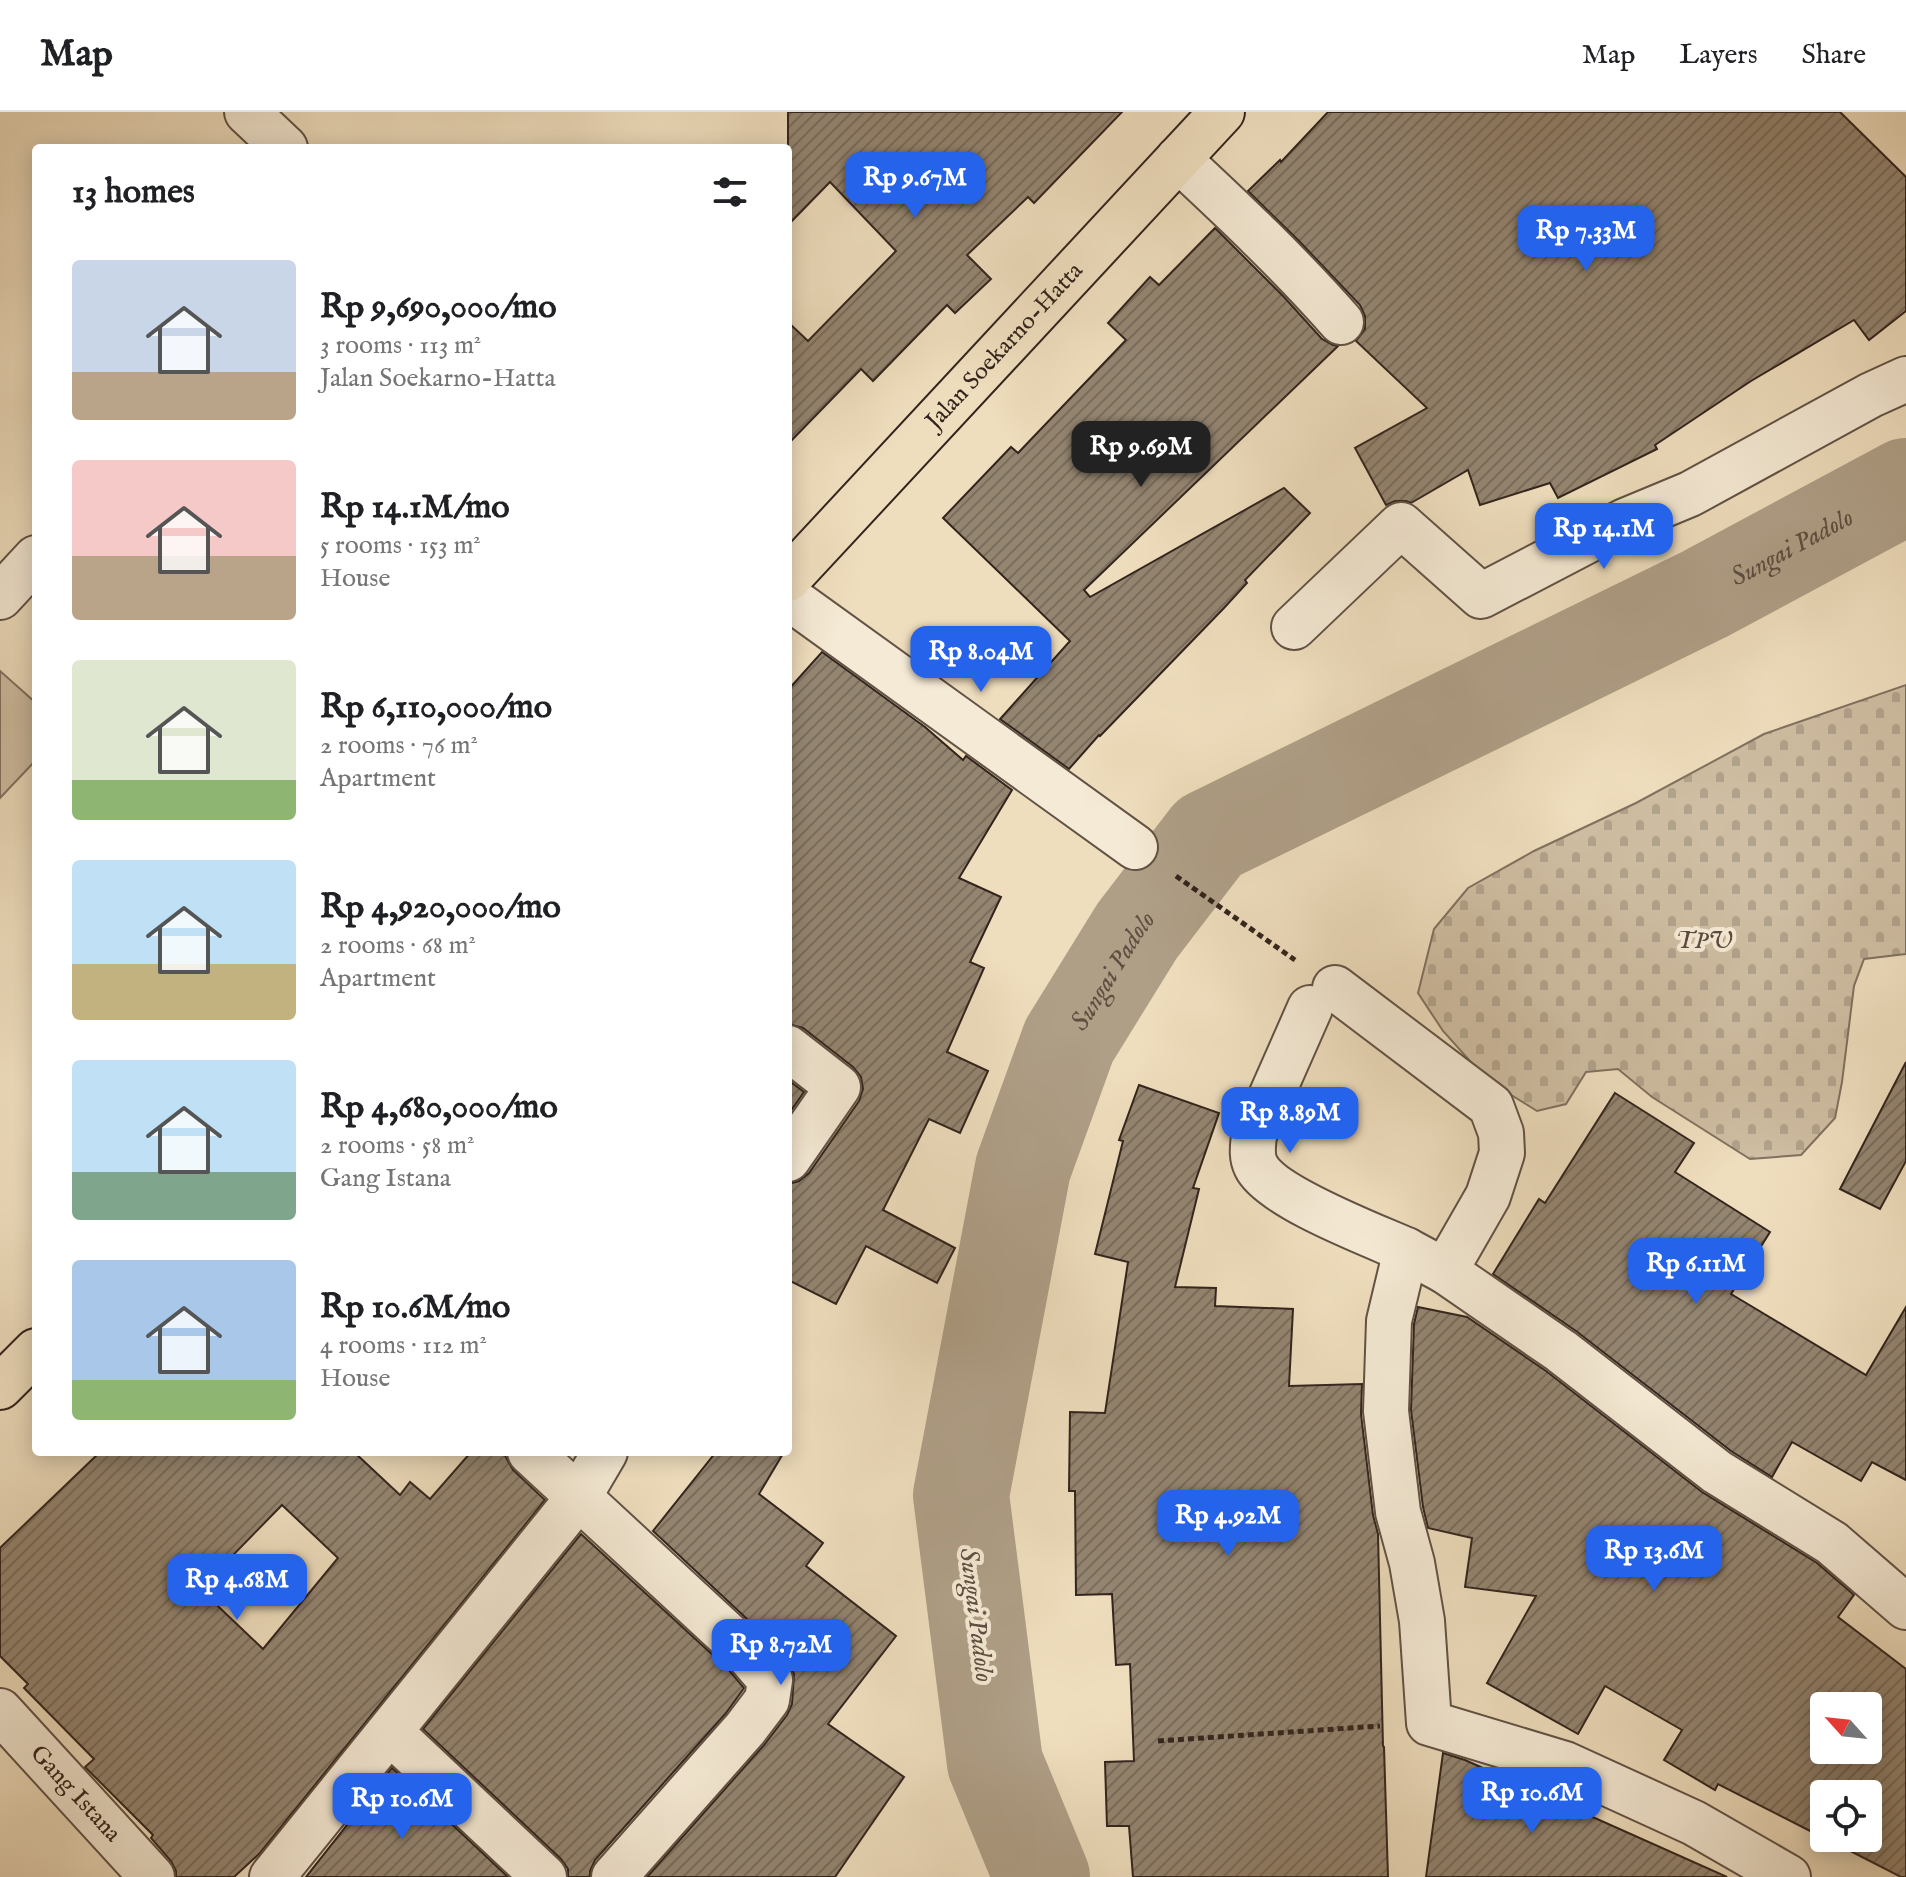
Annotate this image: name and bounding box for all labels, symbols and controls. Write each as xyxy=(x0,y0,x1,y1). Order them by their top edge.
text: Map xyxy=(40,31,113,79)
text: Map xyxy=(1582,38,1635,73)
text: Layers xyxy=(1679,38,1758,73)
text: Share xyxy=(1802,38,1866,73)
pin: Rp 9.67M xyxy=(832,152,998,220)
text: Rp 9.67M xyxy=(863,161,967,194)
icon: filters xyxy=(708,170,752,214)
text: 13 homes xyxy=(72,171,195,214)
pin: Rp 7.33M xyxy=(1503,205,1669,273)
text: Rp 7.33M xyxy=(1535,214,1637,247)
street label: Jalan Soekarno-Hatta xyxy=(917,255,1090,439)
text: Rp 9,690,000/mo xyxy=(320,286,557,329)
icon: home xyxy=(136,292,232,388)
text: 3 rooms · 113 m² xyxy=(320,329,481,362)
text: Jalan Soekarno-Hatta xyxy=(320,362,556,395)
pin: Rp 9.69M xyxy=(1058,421,1224,489)
text: Rp 9.69M xyxy=(1089,430,1193,463)
text: Rp 14.1M/mo xyxy=(320,486,510,529)
icon: home xyxy=(136,492,232,588)
water label: Sungai Padolo xyxy=(1725,501,1859,594)
pin: Rp 14.1M xyxy=(1521,503,1687,571)
text: Rp 14.1M xyxy=(1553,512,1655,545)
text: 5 rooms · 153 m² xyxy=(320,529,481,562)
text: House xyxy=(320,562,390,595)
pin: Rp 8.04M xyxy=(898,626,1064,694)
text: Rp 8.04M xyxy=(928,635,1034,668)
text: Rp 6,110,000/mo xyxy=(320,686,552,729)
icon: home xyxy=(136,692,232,788)
text: 2 rooms · 76 m² xyxy=(320,729,478,762)
text: Apartment xyxy=(320,762,436,795)
text: Rp 4,920,000/mo xyxy=(320,886,561,929)
icon: home xyxy=(136,892,232,988)
water label: Sungai Padolo xyxy=(1063,904,1163,1037)
park label: TPU xyxy=(1676,926,1733,957)
text: 2 rooms · 68 m² xyxy=(320,929,476,962)
text: Apartment xyxy=(320,962,436,995)
text: Rp 4,680,000/mo xyxy=(320,1086,558,1129)
pin: Rp 8.89M xyxy=(1207,1087,1373,1155)
icon: home xyxy=(136,1092,232,1188)
text: Rp 8.89M xyxy=(1239,1096,1341,1129)
text: 2 rooms · 58 m² xyxy=(320,1129,474,1162)
text: Gang Istana xyxy=(320,1162,451,1195)
pin: Rp 6.11M xyxy=(1613,1238,1779,1306)
text: Rp 6.11M xyxy=(1646,1247,1746,1280)
text: Rp 10.6M/mo xyxy=(320,1286,510,1329)
icon: home xyxy=(136,1292,232,1388)
text: 4 rooms · 112 m² xyxy=(320,1329,487,1362)
text: House xyxy=(320,1362,390,1395)
pin: Rp 4.92M xyxy=(1145,1490,1311,1558)
text: Rp 4.92M xyxy=(1175,1499,1281,1532)
pin: Rp 13.6M xyxy=(1571,1525,1737,1593)
text: Rp 13.6M xyxy=(1604,1534,1704,1567)
water label: Sungai Padolo xyxy=(950,1546,1001,1684)
pin: Rp 4.68M xyxy=(154,1554,320,1622)
text: Rp 4.68M xyxy=(185,1563,289,1596)
pin: Rp 8.72M xyxy=(698,1619,864,1687)
text: Rp 8.72M xyxy=(730,1628,832,1661)
north arrow xyxy=(1810,1692,1882,1764)
map controls xyxy=(1810,1692,1882,1852)
street label: Gang Istana xyxy=(23,1738,128,1849)
pin: Rp 10.6M xyxy=(1449,1767,1615,1835)
pin: Rp 10.6M xyxy=(319,1773,485,1841)
text: Rp 10.6M xyxy=(1481,1776,1583,1809)
button: locate xyxy=(1810,1780,1882,1852)
text: Rp 10.6M xyxy=(351,1782,453,1815)

